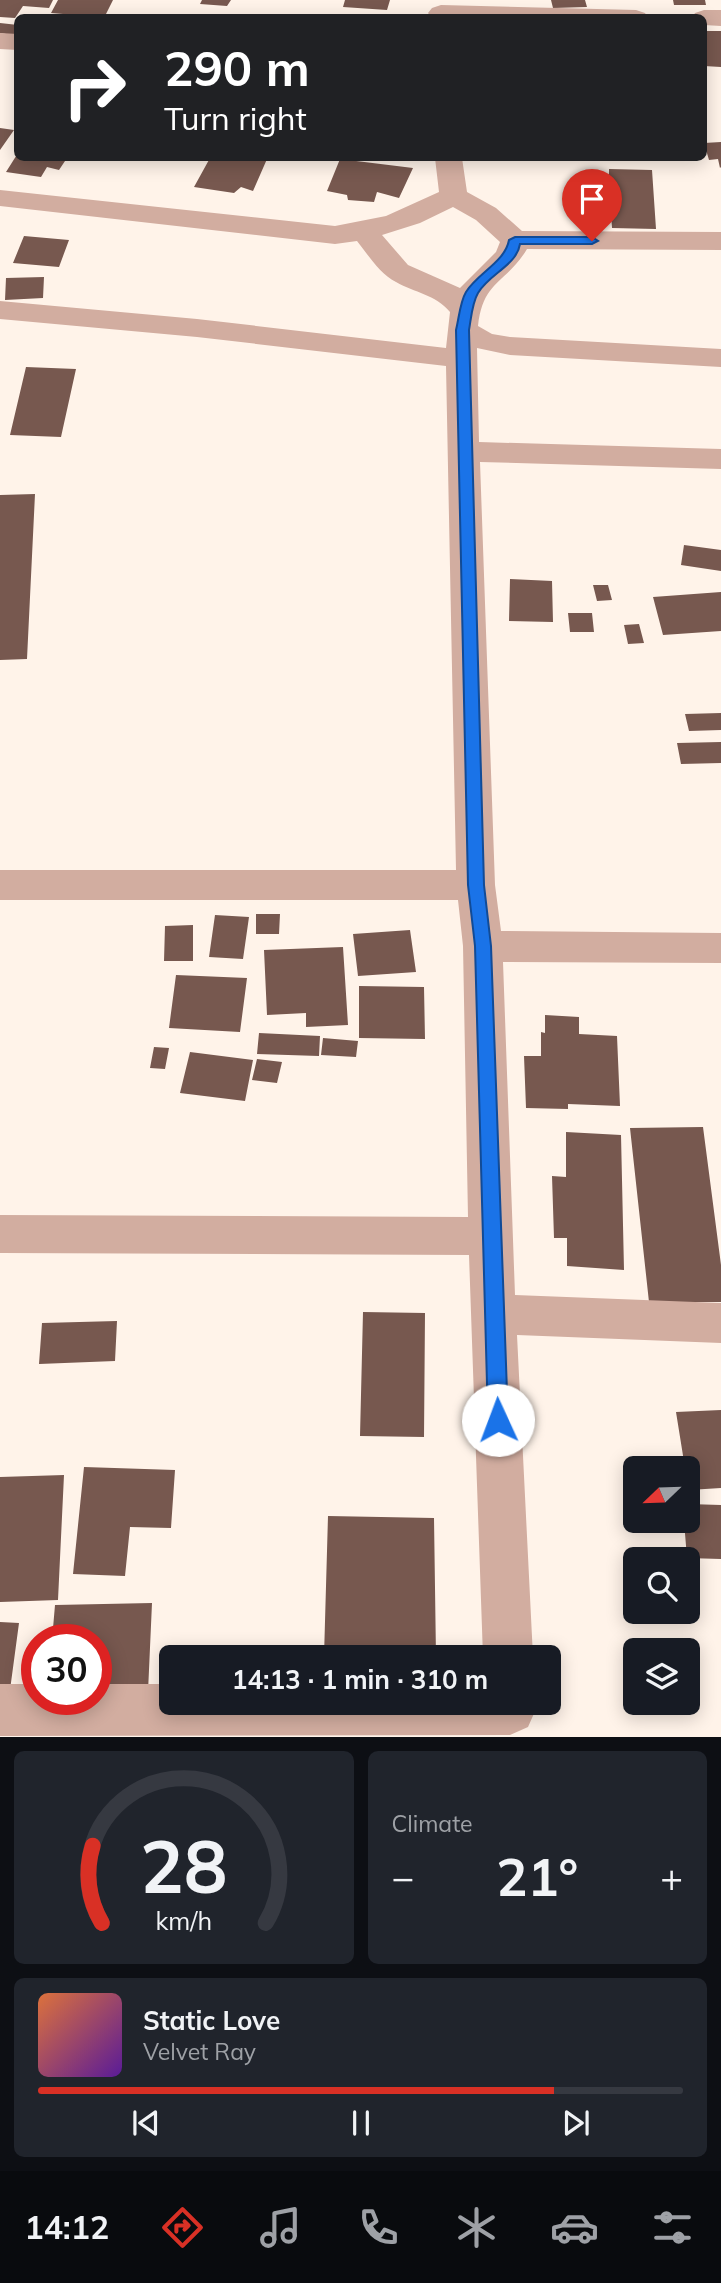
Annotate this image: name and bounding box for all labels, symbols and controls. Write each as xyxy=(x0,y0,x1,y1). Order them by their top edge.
text: 290 m xyxy=(164,37,310,98)
icon: right xyxy=(49,42,140,133)
text: Turn right xyxy=(164,98,307,138)
pin xyxy=(562,169,622,241)
icon: arrive xyxy=(573,180,611,218)
position arrow xyxy=(461,1383,535,1457)
north arrow xyxy=(623,1456,700,1533)
map controls xyxy=(623,1456,700,1715)
button: search xyxy=(623,1547,700,1624)
speed limit sign: 30 xyxy=(21,1624,112,1715)
button: layers xyxy=(623,1638,700,1715)
text: 14:13 · 1 min · 310 m xyxy=(232,1663,488,1696)
text: Climate xyxy=(392,1809,473,1838)
text: 28 xyxy=(140,1821,227,1912)
text: 21° xyxy=(496,1844,578,1909)
text: − xyxy=(392,1853,414,1901)
text: + xyxy=(660,1853,683,1901)
text: km/h xyxy=(155,1905,212,1936)
text: Static Love xyxy=(143,2004,280,2037)
text: Velvet Ray xyxy=(143,2037,256,2066)
icon: previous xyxy=(127,2104,165,2142)
icon: pause xyxy=(342,2104,380,2142)
icon: next xyxy=(557,2104,595,2142)
icon: directions xyxy=(158,2203,207,2252)
icon: music xyxy=(256,2203,305,2252)
icon: phone xyxy=(354,2203,403,2252)
icon: climate xyxy=(452,2203,501,2252)
icon: car xyxy=(550,2203,599,2252)
icon: filters xyxy=(648,2203,697,2252)
text: 14:12 xyxy=(24,2207,109,2247)

